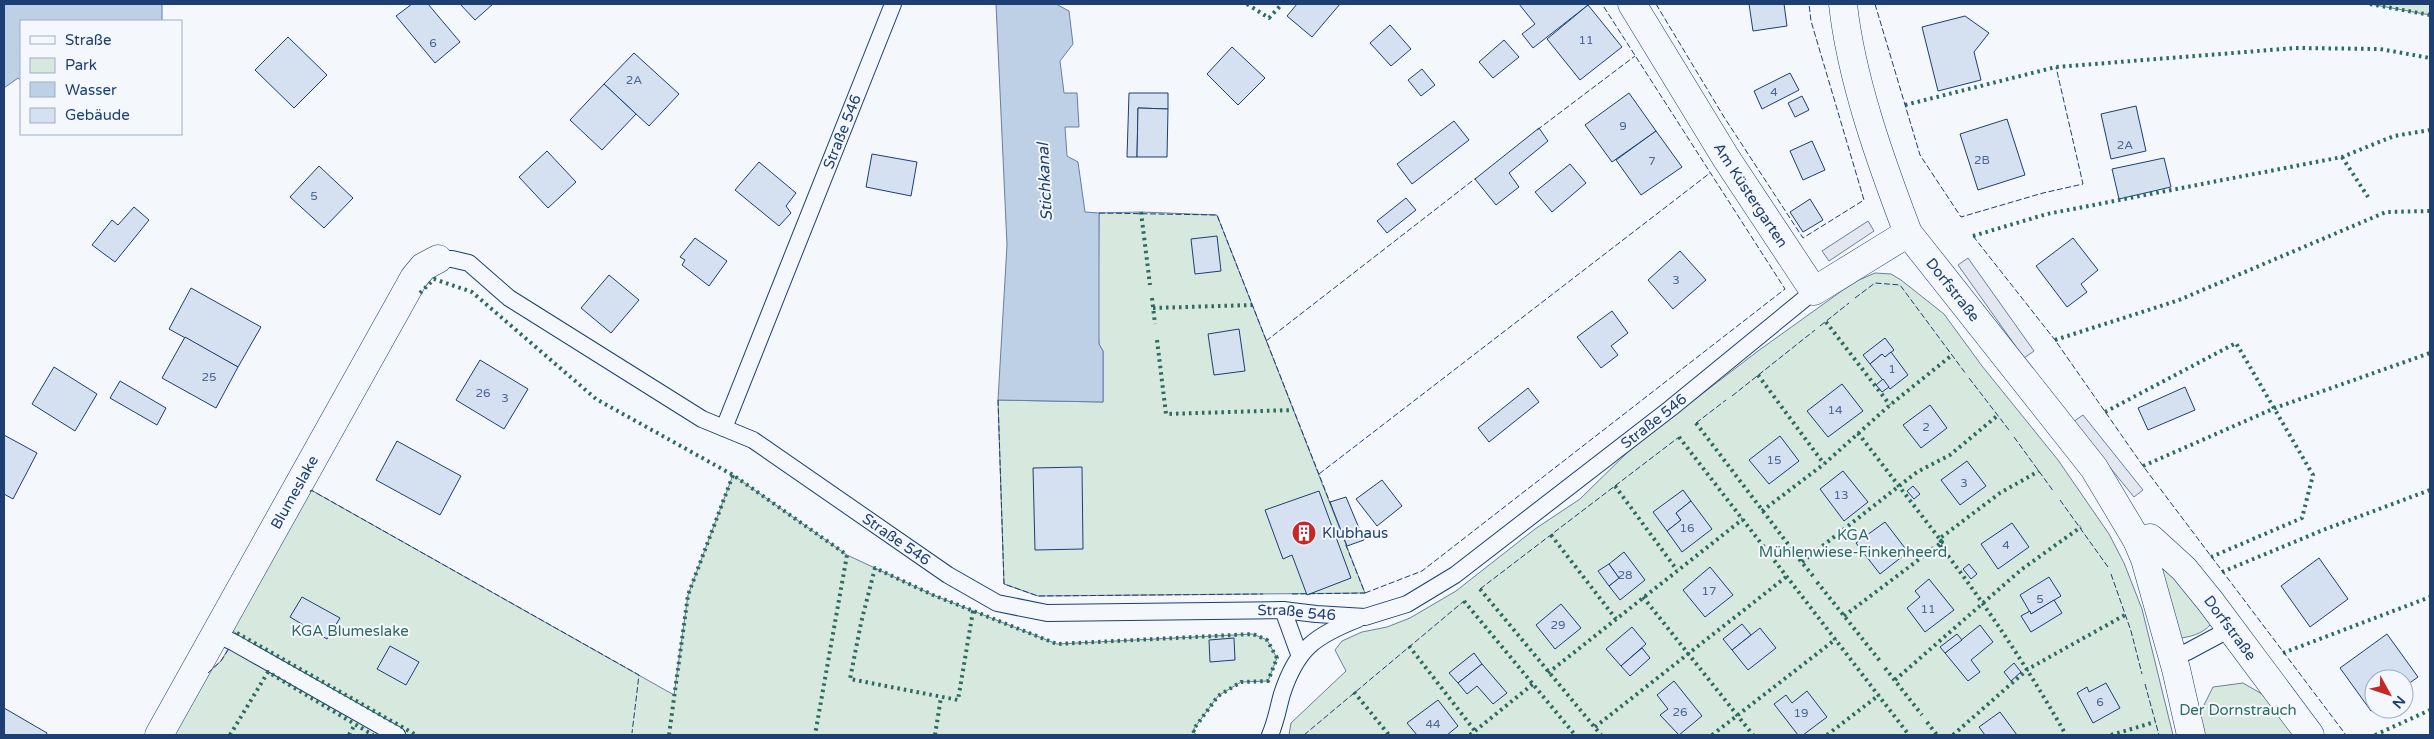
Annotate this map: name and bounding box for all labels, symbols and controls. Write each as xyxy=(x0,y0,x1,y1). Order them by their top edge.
legend xyxy=(20,20,182,135)
text: Straße xyxy=(65,31,111,49)
house number: 11 xyxy=(1578,33,1594,47)
house number: 6 xyxy=(429,36,437,50)
text: Park xyxy=(65,56,97,74)
house number: 2A xyxy=(626,73,642,87)
text: Wasser xyxy=(65,81,117,99)
house number: 4 xyxy=(1770,85,1778,99)
street label: Straße 546 xyxy=(819,92,865,172)
text: Gebäude xyxy=(65,106,130,124)
house number: 9 xyxy=(1619,119,1627,133)
house number: 2A xyxy=(2117,138,2133,152)
street label: Am Küstergarten xyxy=(1710,139,1792,251)
water label: Stichkanal xyxy=(1033,140,1057,222)
house number: 2B xyxy=(1974,153,1990,167)
house number: 7 xyxy=(1648,154,1656,168)
house number: 5 xyxy=(310,189,318,203)
street label: Dorfstraße xyxy=(1922,254,1984,325)
house number: 3 xyxy=(1672,273,1680,287)
house number: 1 xyxy=(1888,362,1896,376)
house number: 25 xyxy=(201,370,217,384)
house number: 26 xyxy=(475,386,491,400)
street label: Straße 546 xyxy=(1617,390,1690,452)
house number: 3 xyxy=(501,391,509,405)
house number: 14 xyxy=(1827,403,1843,417)
house number: 2 xyxy=(1922,420,1930,434)
street label: Blumeslake xyxy=(267,452,322,532)
house number: 15 xyxy=(1766,453,1782,467)
house number: 3 xyxy=(1960,476,1968,490)
house number: 13 xyxy=(1833,488,1849,502)
street label: Straße 546 xyxy=(859,510,934,569)
building icon: Klubhaus xyxy=(1291,520,1317,546)
house number: 16 xyxy=(1679,521,1695,535)
place label: Klubhaus xyxy=(1322,524,1388,542)
park label: KGA Mühlenwiese-Finkenheerd xyxy=(1759,526,1947,561)
house number: 4 xyxy=(2002,538,2010,552)
house number: 28 xyxy=(1617,568,1633,582)
house number: 17 xyxy=(1701,584,1717,598)
house number: 5 xyxy=(2036,592,2044,606)
street label: Dorfstraße xyxy=(2200,592,2260,664)
street label: Straße 546 xyxy=(1257,601,1336,624)
house number: 11 xyxy=(1920,602,1936,616)
house number: 29 xyxy=(1550,618,1566,632)
park label: KGA Blumeslake xyxy=(291,622,409,640)
north arrow xyxy=(2364,669,2414,719)
text: N xyxy=(2388,692,2409,712)
house number: 6 xyxy=(2096,695,2104,709)
park label: Der Dornstrauch xyxy=(2179,701,2297,719)
house number: 26 xyxy=(1672,705,1688,719)
house number: 19 xyxy=(1793,706,1809,720)
house number: 44 xyxy=(1425,717,1441,731)

